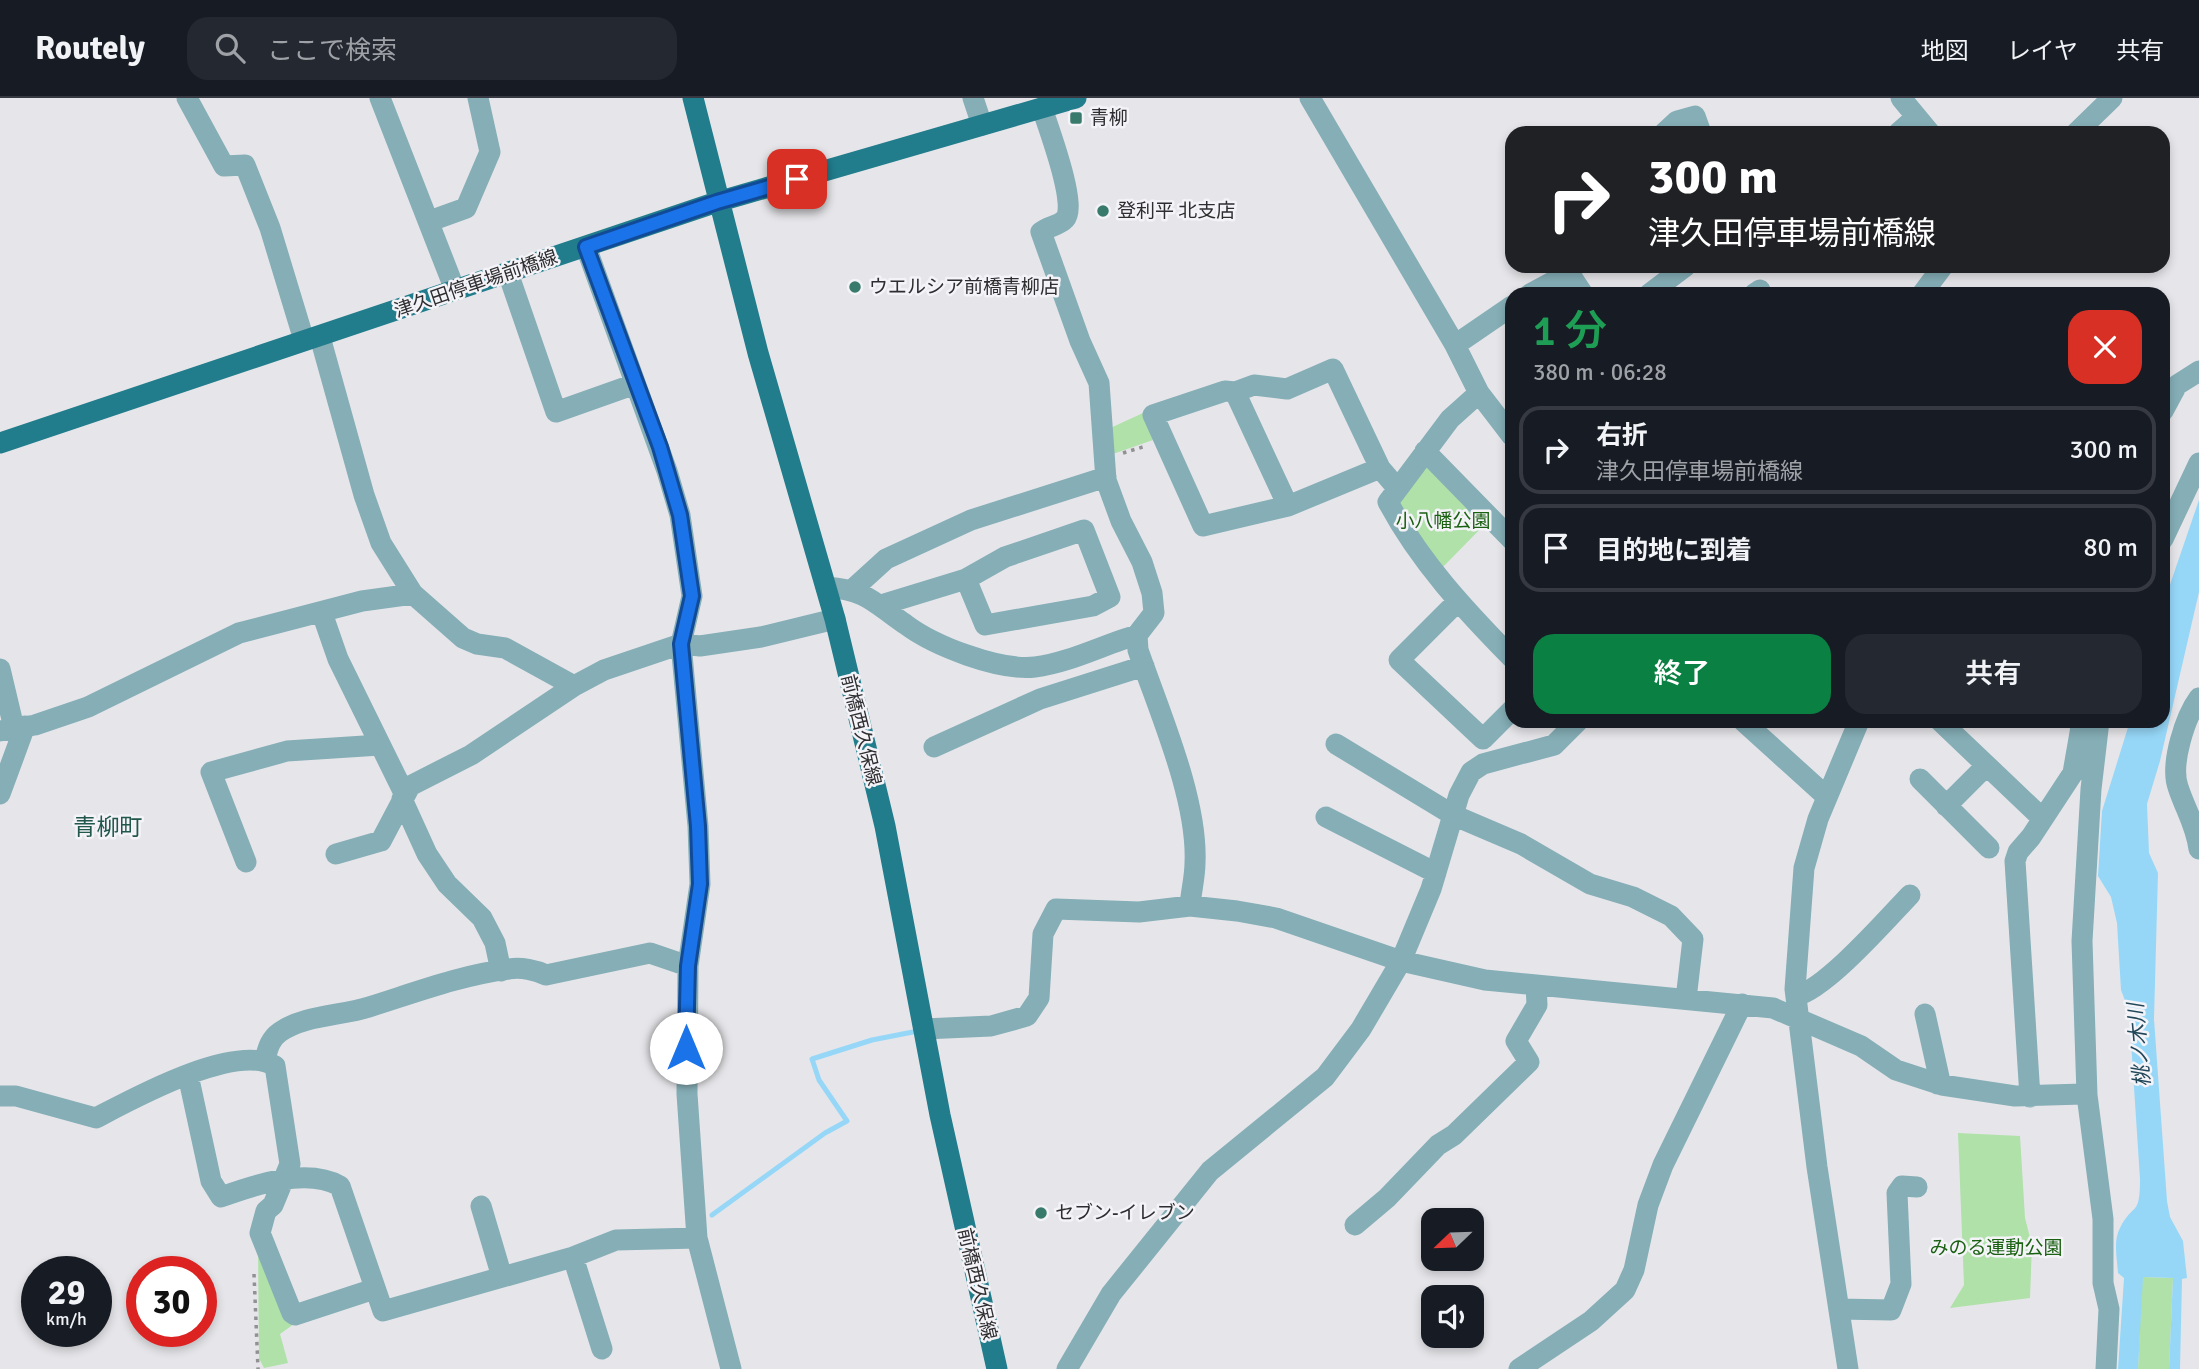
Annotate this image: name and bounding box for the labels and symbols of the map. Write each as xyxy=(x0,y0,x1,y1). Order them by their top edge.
place label: 青柳 xyxy=(1090,106,1128,130)
marker: 青柳 xyxy=(1068,110,1084,126)
pin xyxy=(767,149,827,209)
place label: 登利平 北支店 xyxy=(1117,199,1235,223)
marker: 登利平 北支店 xyxy=(1095,203,1111,219)
street label: 津久田停車場前橋線 xyxy=(391,245,561,323)
place label: ウエルシア前橋青柳店 xyxy=(869,275,1059,299)
marker: ウエルシア前橋青柳店 xyxy=(847,279,863,295)
park label: 小八幡公園 xyxy=(1395,509,1491,533)
street label: 前橋西久保線 xyxy=(836,672,886,788)
district label: 青柳町 xyxy=(74,813,143,842)
water label: 桃ノ木川 xyxy=(2122,1000,2156,1088)
position arrow xyxy=(649,1011,723,1085)
place label: セブン-イレブン xyxy=(1055,1201,1195,1225)
marker: セブン-イレブン xyxy=(1033,1205,1049,1221)
north arrow xyxy=(1421,1208,1484,1270)
street label: 前橋西久保線 xyxy=(952,1226,1002,1342)
park label: みのる運動公園 xyxy=(1929,1236,2063,1260)
speed limit sign: 30 xyxy=(126,1256,217,1347)

